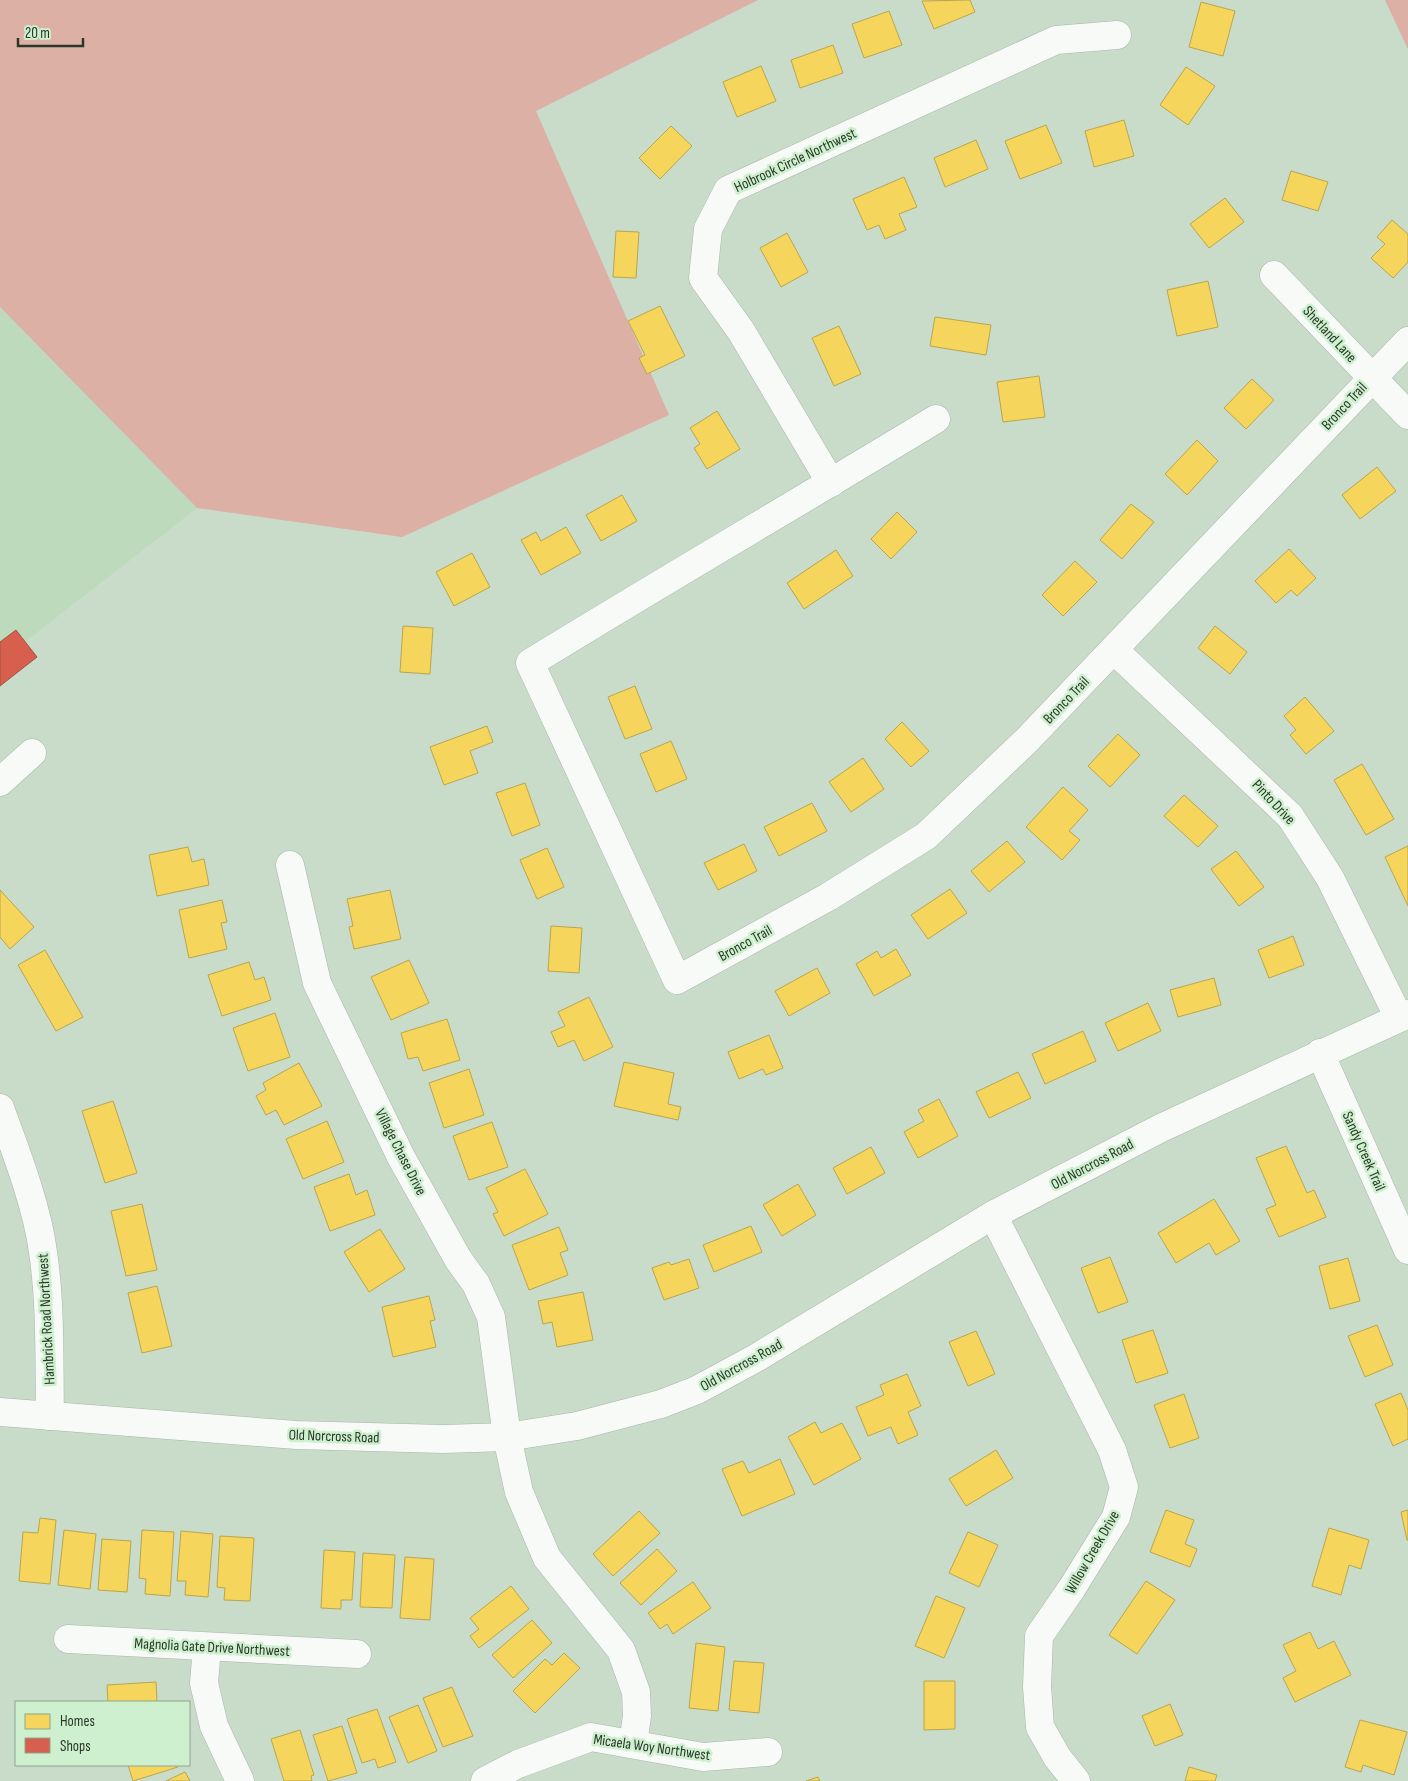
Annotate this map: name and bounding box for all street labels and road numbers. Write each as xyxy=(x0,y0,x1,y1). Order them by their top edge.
street label: Holbrook Circle Northwest xyxy=(731,124,860,197)
street label: Shetland Lane xyxy=(1299,302,1361,367)
street label: Bronco Trail xyxy=(1318,379,1371,434)
street label: Bronco Trail xyxy=(1039,673,1093,728)
street label: Pinto Drive xyxy=(1248,776,1299,829)
street label: Bronco Trail xyxy=(715,921,775,966)
street label: Village Chase Drive xyxy=(371,1106,431,1199)
street label: Sandy Creek Trail xyxy=(1338,1109,1389,1194)
street label: Old Norcross Road xyxy=(1048,1135,1137,1194)
street label: Hambrick Road Northwest xyxy=(34,1252,59,1385)
street label: Old Norcross Road xyxy=(697,1335,786,1396)
street label: Old Norcross Road xyxy=(288,1425,380,1448)
street label: Willow Creek Drive xyxy=(1061,1507,1124,1597)
street label: Magnolia Gate Drive Northwest xyxy=(134,1634,291,1661)
street label: Micaela Woy Northwest xyxy=(592,1730,712,1765)

